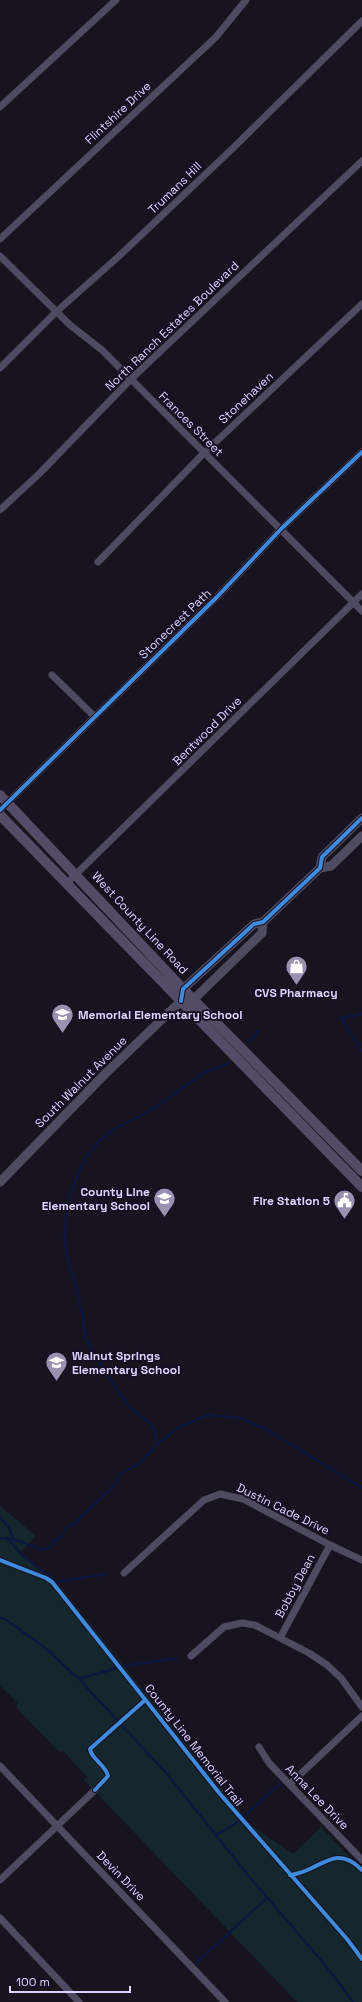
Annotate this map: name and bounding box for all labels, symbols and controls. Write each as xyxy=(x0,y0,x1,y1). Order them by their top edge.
street label: Flintshire Drive xyxy=(81,78,155,148)
street label: Trumans Hill xyxy=(145,158,205,218)
street label: North Ranch Estates Boulevard xyxy=(102,258,242,394)
street label: Stonehaven xyxy=(215,369,277,427)
street label: Frances Street xyxy=(155,388,227,460)
street label: Stonecrest Path xyxy=(135,585,215,663)
street label: Bentwood Drive xyxy=(169,693,245,769)
street label: West County Line Road xyxy=(88,868,192,978)
shop icon: CVS Pharmacy xyxy=(283,953,309,986)
place label: CVS Pharmacy xyxy=(254,985,338,1001)
school or university icon: Memorial Elementary School xyxy=(49,1002,75,1035)
place label: Memorial Elementary School xyxy=(78,1007,243,1023)
street label: South Walnut Avenue xyxy=(32,1033,130,1131)
place label: County Line Elementary School xyxy=(42,1184,150,1214)
school or university icon: County Line Elementary School xyxy=(152,1186,178,1219)
public building icon: Fire Station 5 xyxy=(332,1188,358,1221)
place label: Fire Station 5 xyxy=(253,1193,330,1209)
place label: Walnut Springs Elementary School xyxy=(72,1348,180,1378)
school or university icon: Walnut Springs Elementary School xyxy=(43,1350,69,1383)
street label: Dustin Cade Drive xyxy=(234,1480,332,1538)
street label: Bobby Dean xyxy=(271,1551,319,1621)
street label: County Line Memorial Trail xyxy=(141,1681,247,1809)
street label: Anna Lee Drive xyxy=(282,1761,352,1833)
street label: Devin Drive xyxy=(93,1848,149,1904)
scale bar xyxy=(10,1968,130,1994)
text: 100 m xyxy=(16,1974,50,1990)

